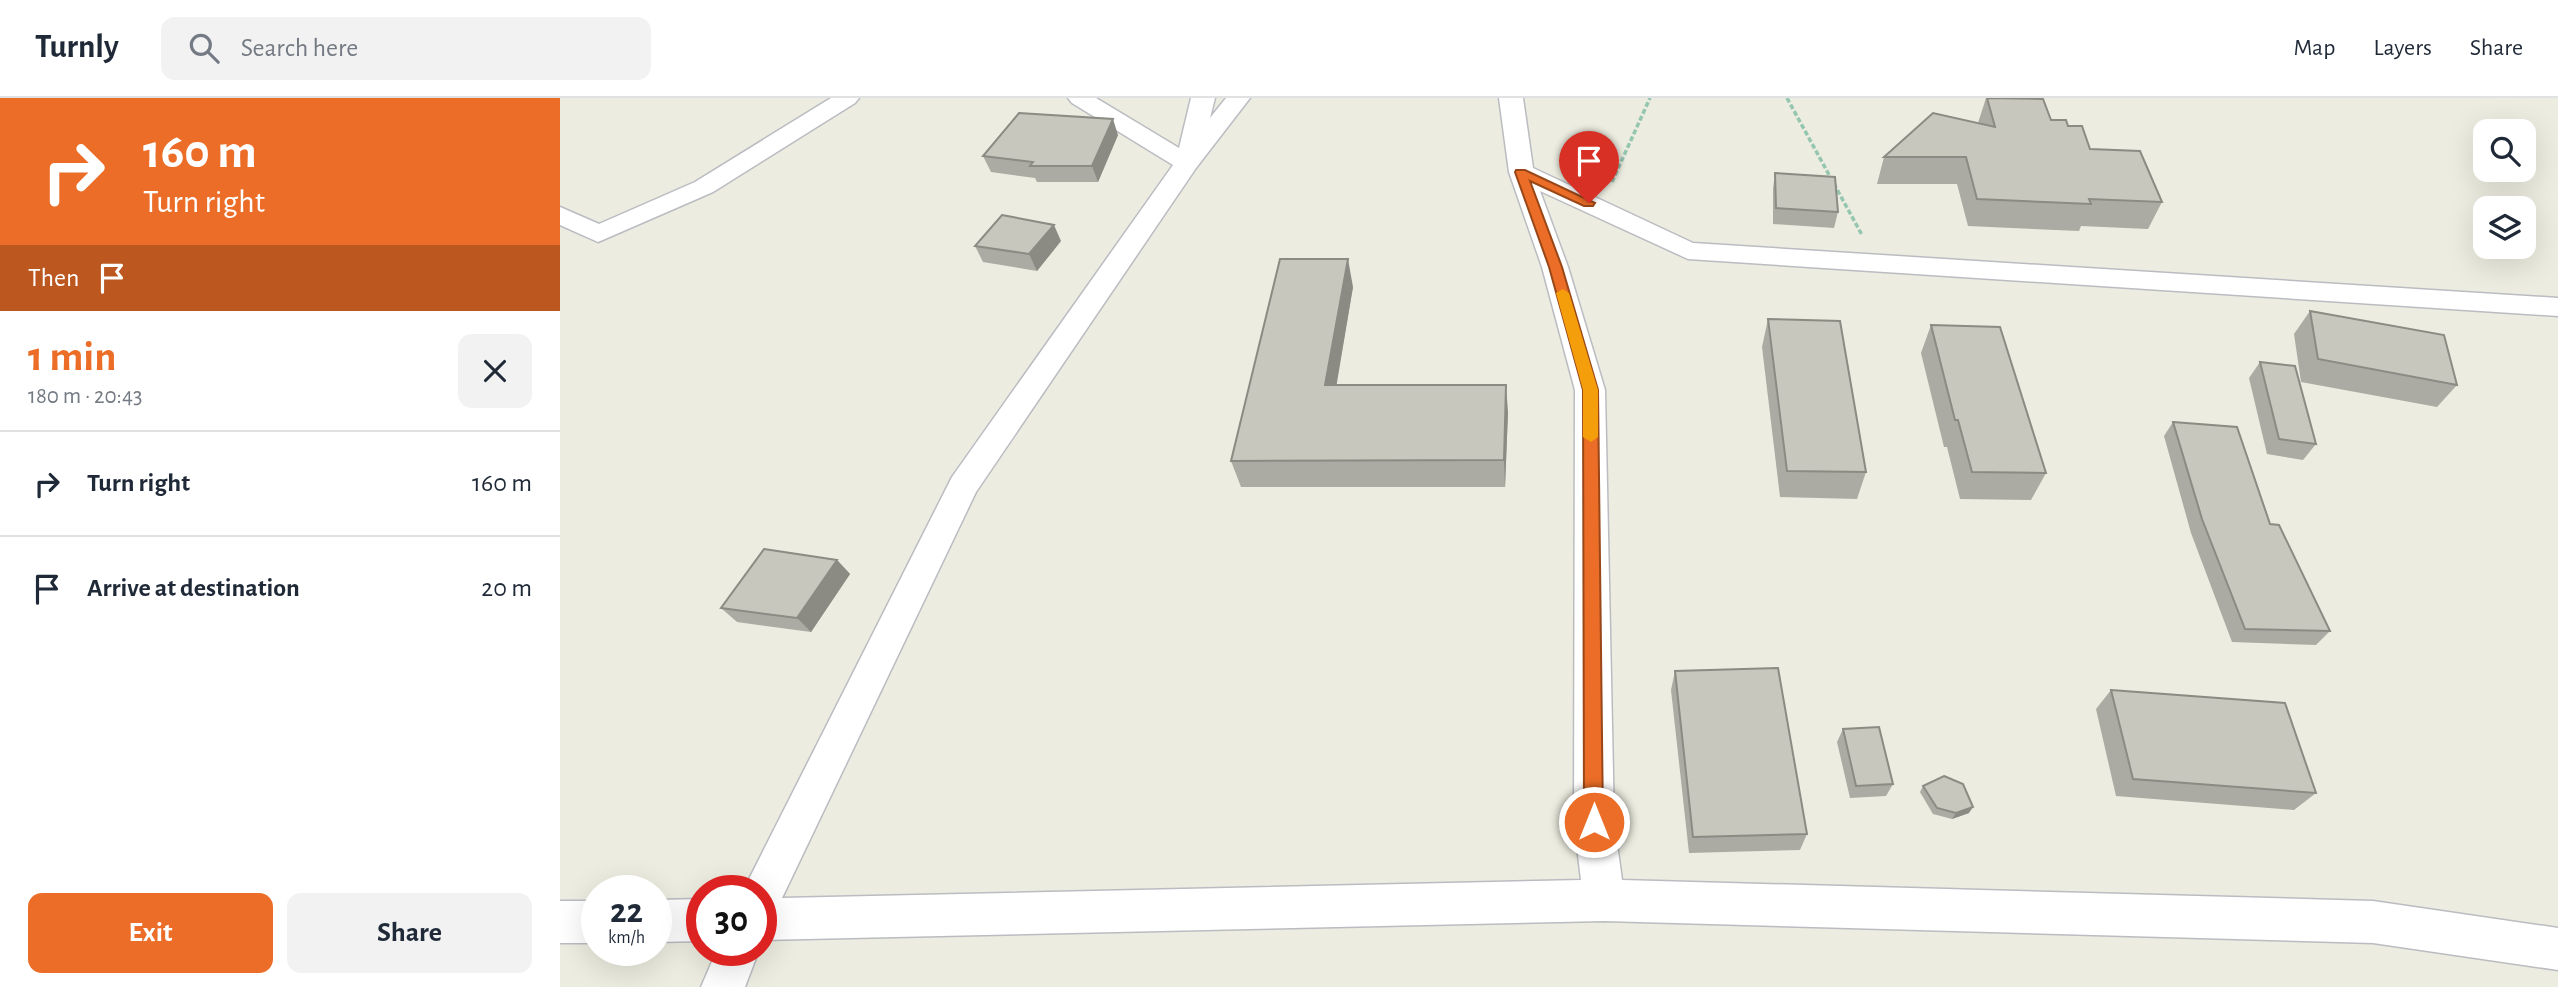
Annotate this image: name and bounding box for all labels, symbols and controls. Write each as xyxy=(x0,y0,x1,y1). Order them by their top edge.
search box xyxy=(161,17,651,80)
icon: search xyxy=(185,29,223,67)
text: Turnly xyxy=(35,31,119,64)
text: Search here xyxy=(241,35,358,61)
text: Map xyxy=(2293,36,2335,60)
text: Layers xyxy=(2373,36,2432,60)
text: Share xyxy=(2470,36,2523,60)
map controls xyxy=(2473,119,2536,259)
button: search xyxy=(2473,119,2536,182)
icon: right xyxy=(28,126,119,217)
text: 160 m xyxy=(143,128,257,177)
pin xyxy=(1559,131,1619,203)
icon: arrive xyxy=(1570,142,1608,180)
text: Turn right xyxy=(143,186,265,218)
button: layers xyxy=(2473,196,2536,259)
icon: arrive xyxy=(93,259,131,297)
text: Then xyxy=(28,265,79,291)
button: close xyxy=(458,334,532,408)
text: 1 min xyxy=(28,336,117,378)
text: 180 m · 20:43 xyxy=(28,385,142,408)
icon: right xyxy=(28,465,66,503)
text: Turn right xyxy=(87,470,190,496)
text: 160 m xyxy=(472,470,532,496)
icon: arrive xyxy=(28,570,66,608)
text: Arrive at destination xyxy=(87,575,300,601)
text: 20 m xyxy=(481,575,532,601)
position arrow xyxy=(1557,785,1631,859)
speed limit sign: 30 xyxy=(686,875,777,966)
button: Exit xyxy=(28,893,273,973)
button: Share xyxy=(287,893,532,973)
text: 22 xyxy=(610,894,643,929)
text: km/h xyxy=(608,929,645,947)

